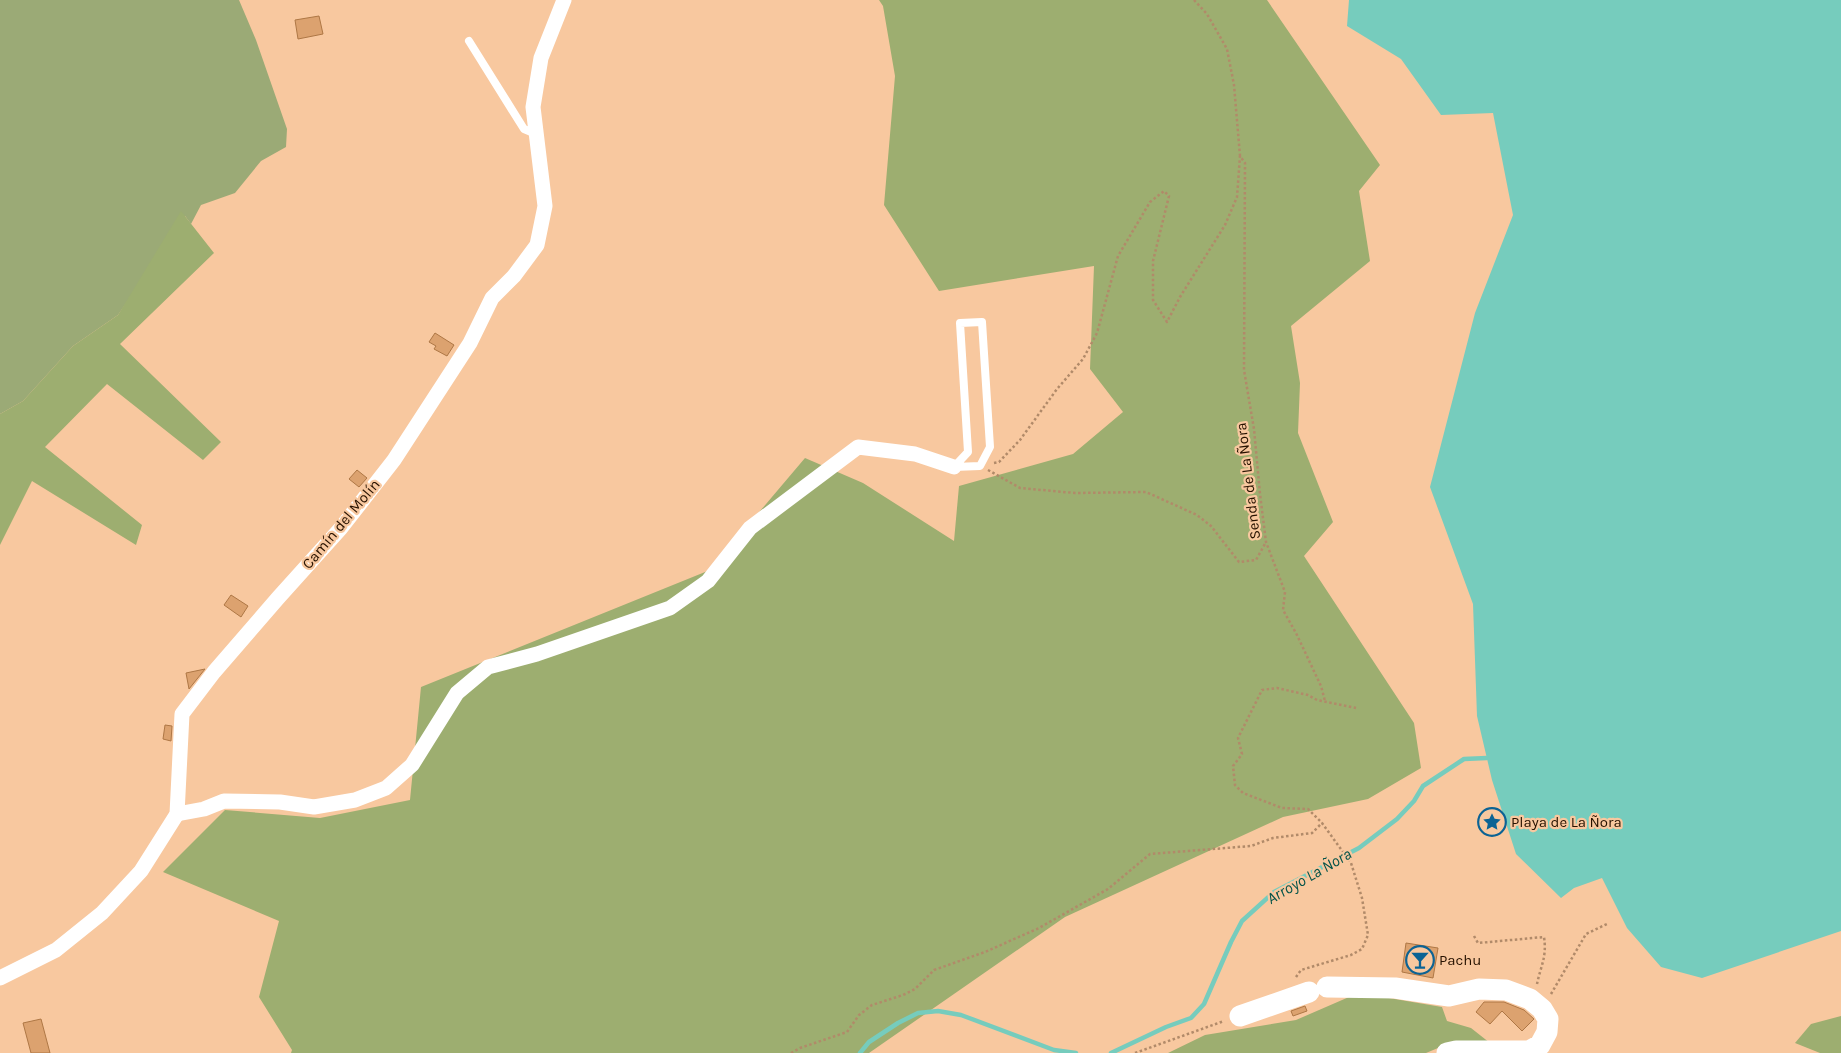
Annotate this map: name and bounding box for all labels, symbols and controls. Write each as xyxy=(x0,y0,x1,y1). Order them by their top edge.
street label: Senda de La Ñora xyxy=(1232,422,1264,540)
street label: Camín del Molín xyxy=(298,475,384,573)
place icon: Playa de La Ñora xyxy=(1477,807,1507,837)
place label: Playa de La Ñora xyxy=(1511,813,1622,831)
water label: Arroyo La Ñora xyxy=(1263,844,1355,908)
bar icon: Pachu xyxy=(1405,945,1435,975)
place label: Pachu xyxy=(1439,951,1481,969)

